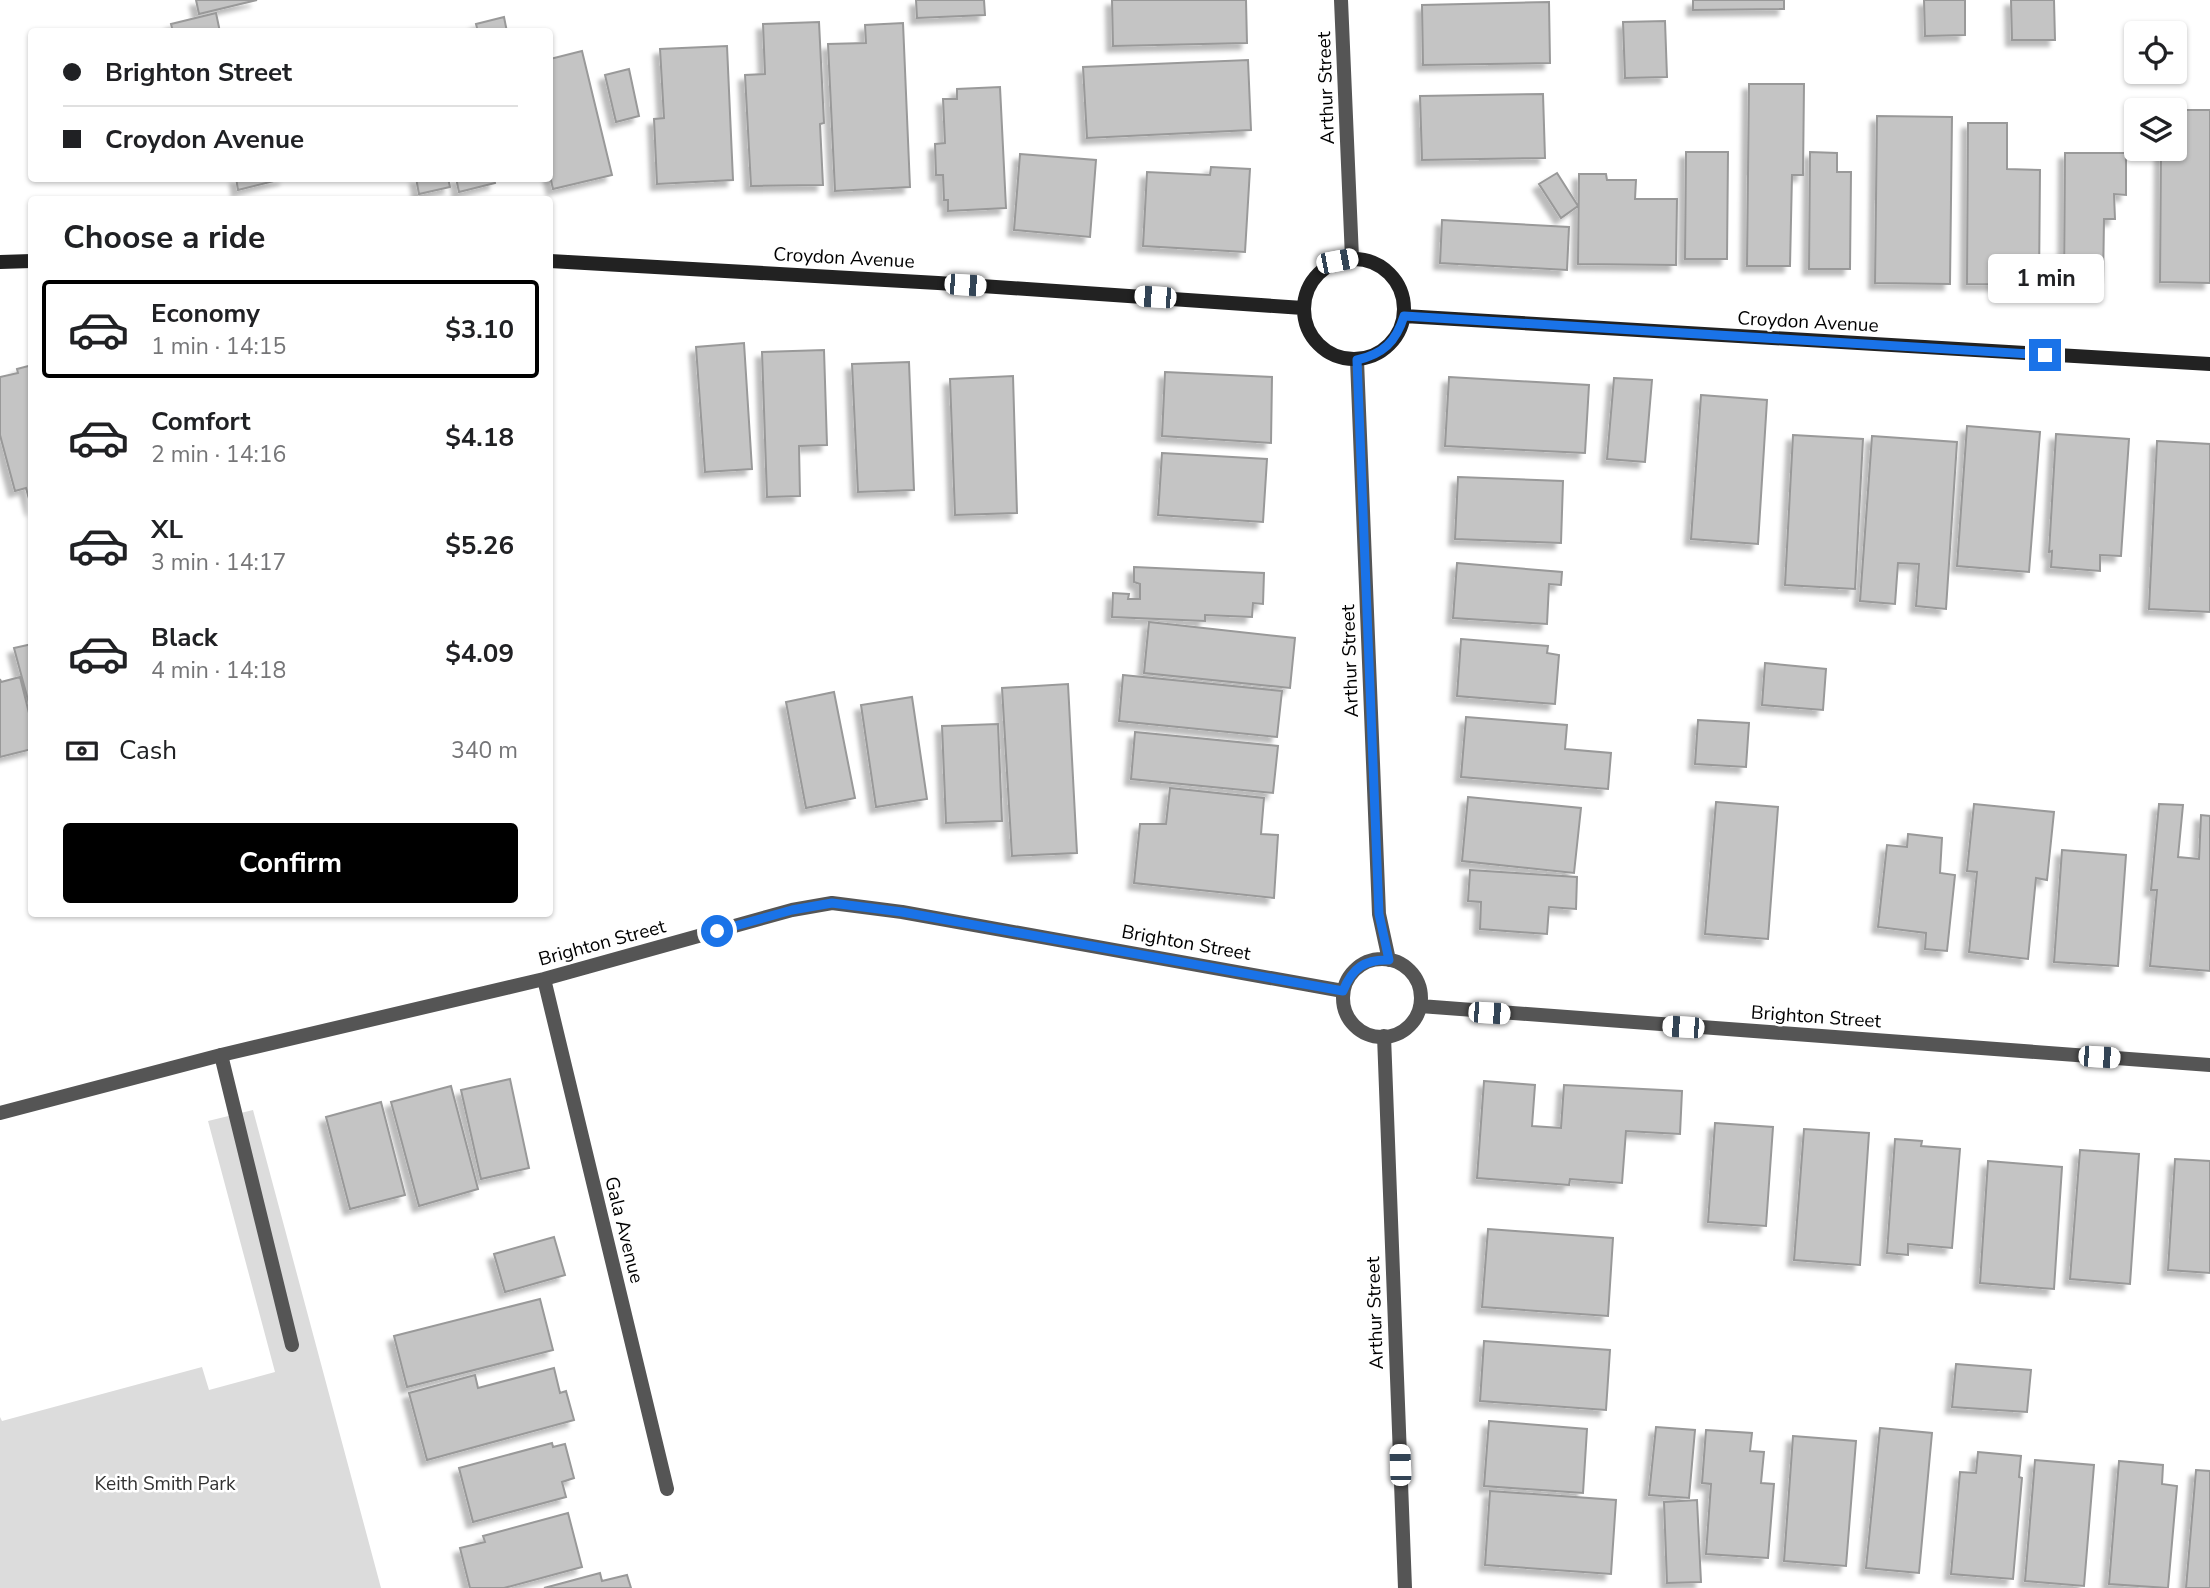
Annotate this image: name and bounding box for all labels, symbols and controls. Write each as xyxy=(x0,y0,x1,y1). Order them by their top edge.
map controls xyxy=(2124,21,2187,161)
button: locate xyxy=(2124,21,2187,84)
street label: Arthur Street xyxy=(1311,31,1341,145)
text: Brighton Street xyxy=(105,55,292,90)
button: layers xyxy=(2124,98,2187,161)
text: Croydon Avenue xyxy=(105,122,304,157)
text: Choose a ride xyxy=(63,216,265,259)
street label: Croydon Avenue xyxy=(773,241,915,275)
car xyxy=(1315,247,1360,275)
callout: 1 min xyxy=(1987,254,2103,302)
text: 1 min xyxy=(2016,263,2076,294)
car xyxy=(944,273,987,297)
car xyxy=(1134,285,1177,309)
text: Economy xyxy=(151,296,260,331)
icon: car xyxy=(67,298,130,361)
street label: Croydon Avenue xyxy=(1737,305,1879,339)
text: $3.10 xyxy=(445,312,514,347)
text: 1 min · 14:15 xyxy=(151,331,286,362)
route end xyxy=(2029,339,2061,371)
text: Comfort xyxy=(151,404,251,439)
icon: car xyxy=(67,406,130,469)
text: $4.18 xyxy=(445,420,514,455)
text: 2 min · 14:16 xyxy=(151,439,286,470)
text: XL xyxy=(151,512,183,547)
icon: car xyxy=(67,514,130,577)
text: $5.26 xyxy=(445,528,514,563)
text: 3 min · 14:17 xyxy=(151,547,286,578)
street label: Arthur Street xyxy=(1335,604,1365,718)
text: Black xyxy=(151,620,218,655)
icon: car xyxy=(67,622,130,685)
text: $4.09 xyxy=(445,636,514,671)
text: 4 min · 14:18 xyxy=(151,655,286,686)
icon: cash xyxy=(63,732,101,770)
text: Cash xyxy=(119,733,177,768)
text: 340 m xyxy=(451,735,518,766)
button: Confirm xyxy=(63,823,518,903)
street label: Brighton Street xyxy=(536,913,669,972)
route start xyxy=(701,915,733,947)
street label: Brighton Street xyxy=(1119,919,1253,967)
street label: Brighton Street xyxy=(1750,999,1882,1035)
car xyxy=(1468,1001,1511,1025)
car xyxy=(1662,1015,1705,1039)
car xyxy=(2078,1045,2121,1069)
street label: Gala Avenue xyxy=(598,1174,650,1286)
street label: Arthur Street xyxy=(1360,1256,1390,1370)
car xyxy=(1389,1444,1412,1486)
park label: Keith Smith Park xyxy=(94,1471,236,1497)

